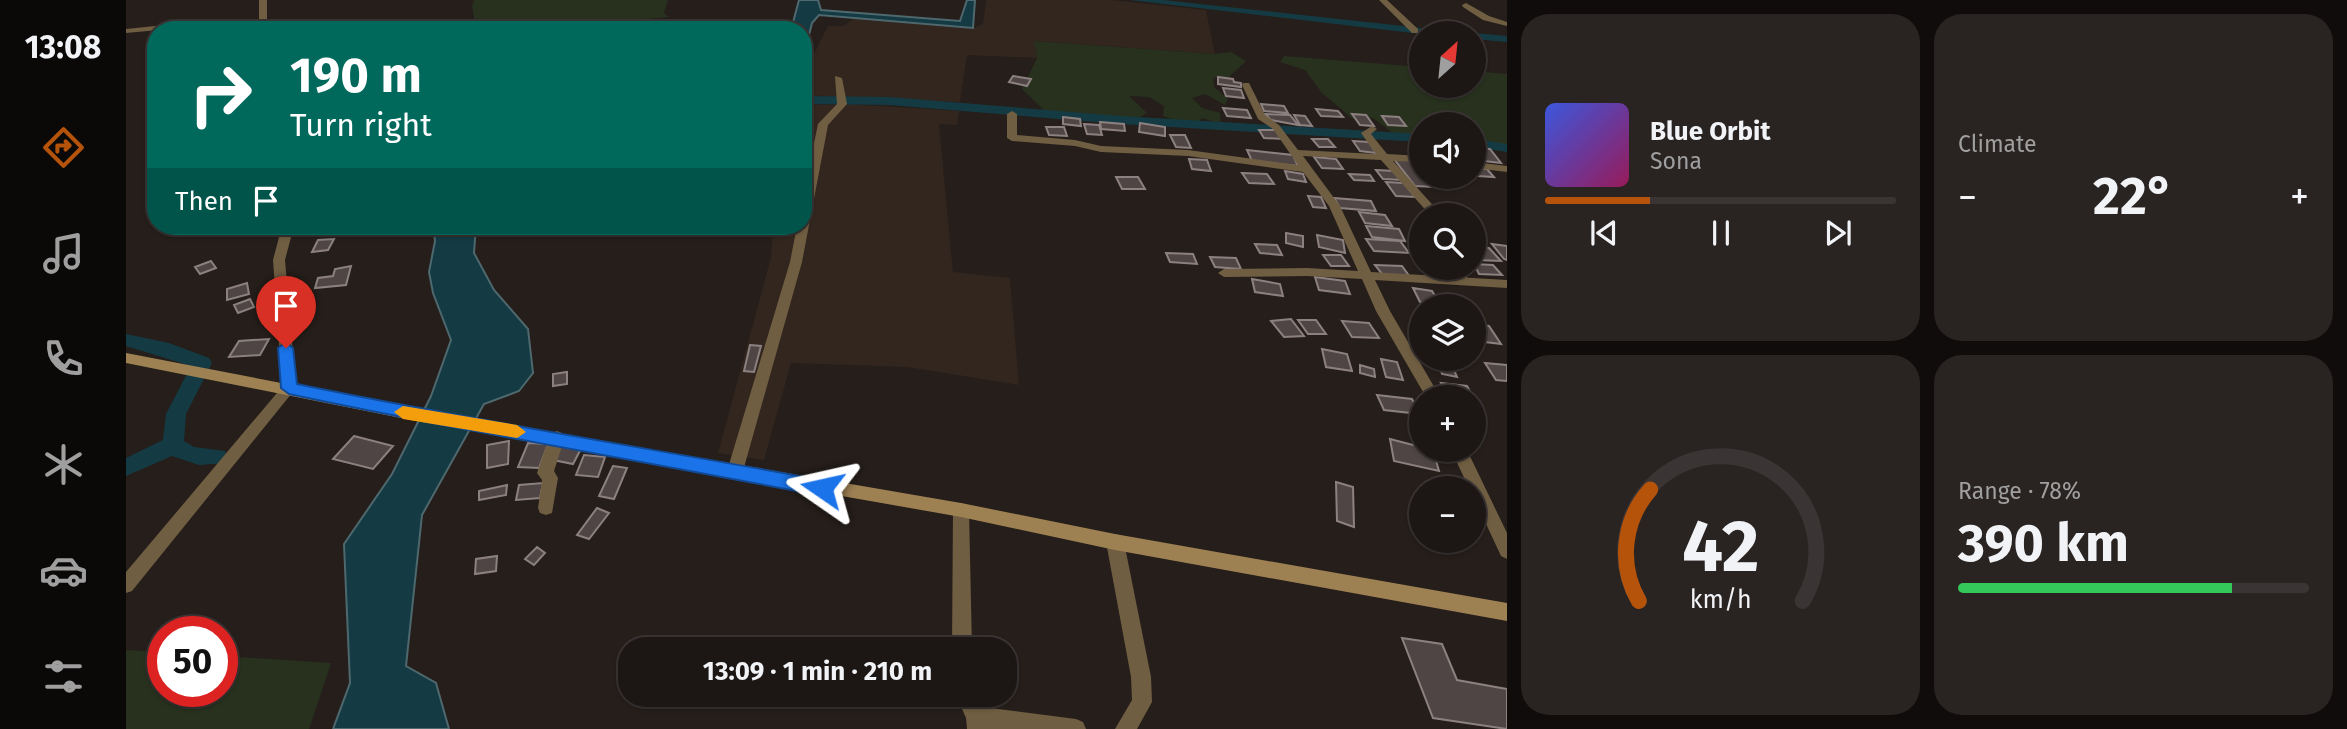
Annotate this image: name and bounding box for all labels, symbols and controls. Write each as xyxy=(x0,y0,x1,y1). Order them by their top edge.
north arrow xyxy=(1409,21,1486,98)
map controls xyxy=(1409,21,1486,553)
text: 13:08 xyxy=(25,28,101,66)
text: 190 m xyxy=(290,46,422,105)
icon: right xyxy=(175,49,266,140)
text: Turn right xyxy=(290,106,432,144)
button: sound xyxy=(1409,112,1486,189)
text: Blue Orbit xyxy=(1650,116,1770,147)
icon: directions xyxy=(39,123,88,172)
text: Climate xyxy=(1958,130,2037,158)
text: Sona xyxy=(1650,147,1702,175)
text: 22° xyxy=(2093,165,2174,228)
text: − xyxy=(1958,174,1977,220)
text: + xyxy=(2290,174,2309,220)
icon: arrive xyxy=(247,182,285,220)
text: Then xyxy=(175,186,233,217)
button: search xyxy=(1409,203,1486,280)
icon: previous xyxy=(1585,214,1623,252)
icon: pause xyxy=(1702,214,1740,252)
icon: next xyxy=(1819,214,1857,252)
icon: music xyxy=(39,229,88,278)
pin xyxy=(256,276,316,348)
icon: arrive xyxy=(267,287,305,325)
button: layers xyxy=(1409,294,1486,371)
icon: phone xyxy=(39,334,88,383)
button: + xyxy=(1409,385,1486,462)
icon: climate xyxy=(39,440,88,489)
position arrow xyxy=(785,451,859,525)
button: − xyxy=(1409,476,1486,553)
text: Range · 78% xyxy=(1958,477,2081,505)
text: 42 xyxy=(1682,503,1759,590)
text: 390 km xyxy=(1958,512,2129,575)
icon: car xyxy=(39,546,88,595)
text: km/h xyxy=(1690,585,1751,615)
speed limit sign: 50 xyxy=(147,616,238,707)
icon: filters xyxy=(39,652,88,701)
text: 13:09 · 1 min · 210 m xyxy=(703,656,932,687)

